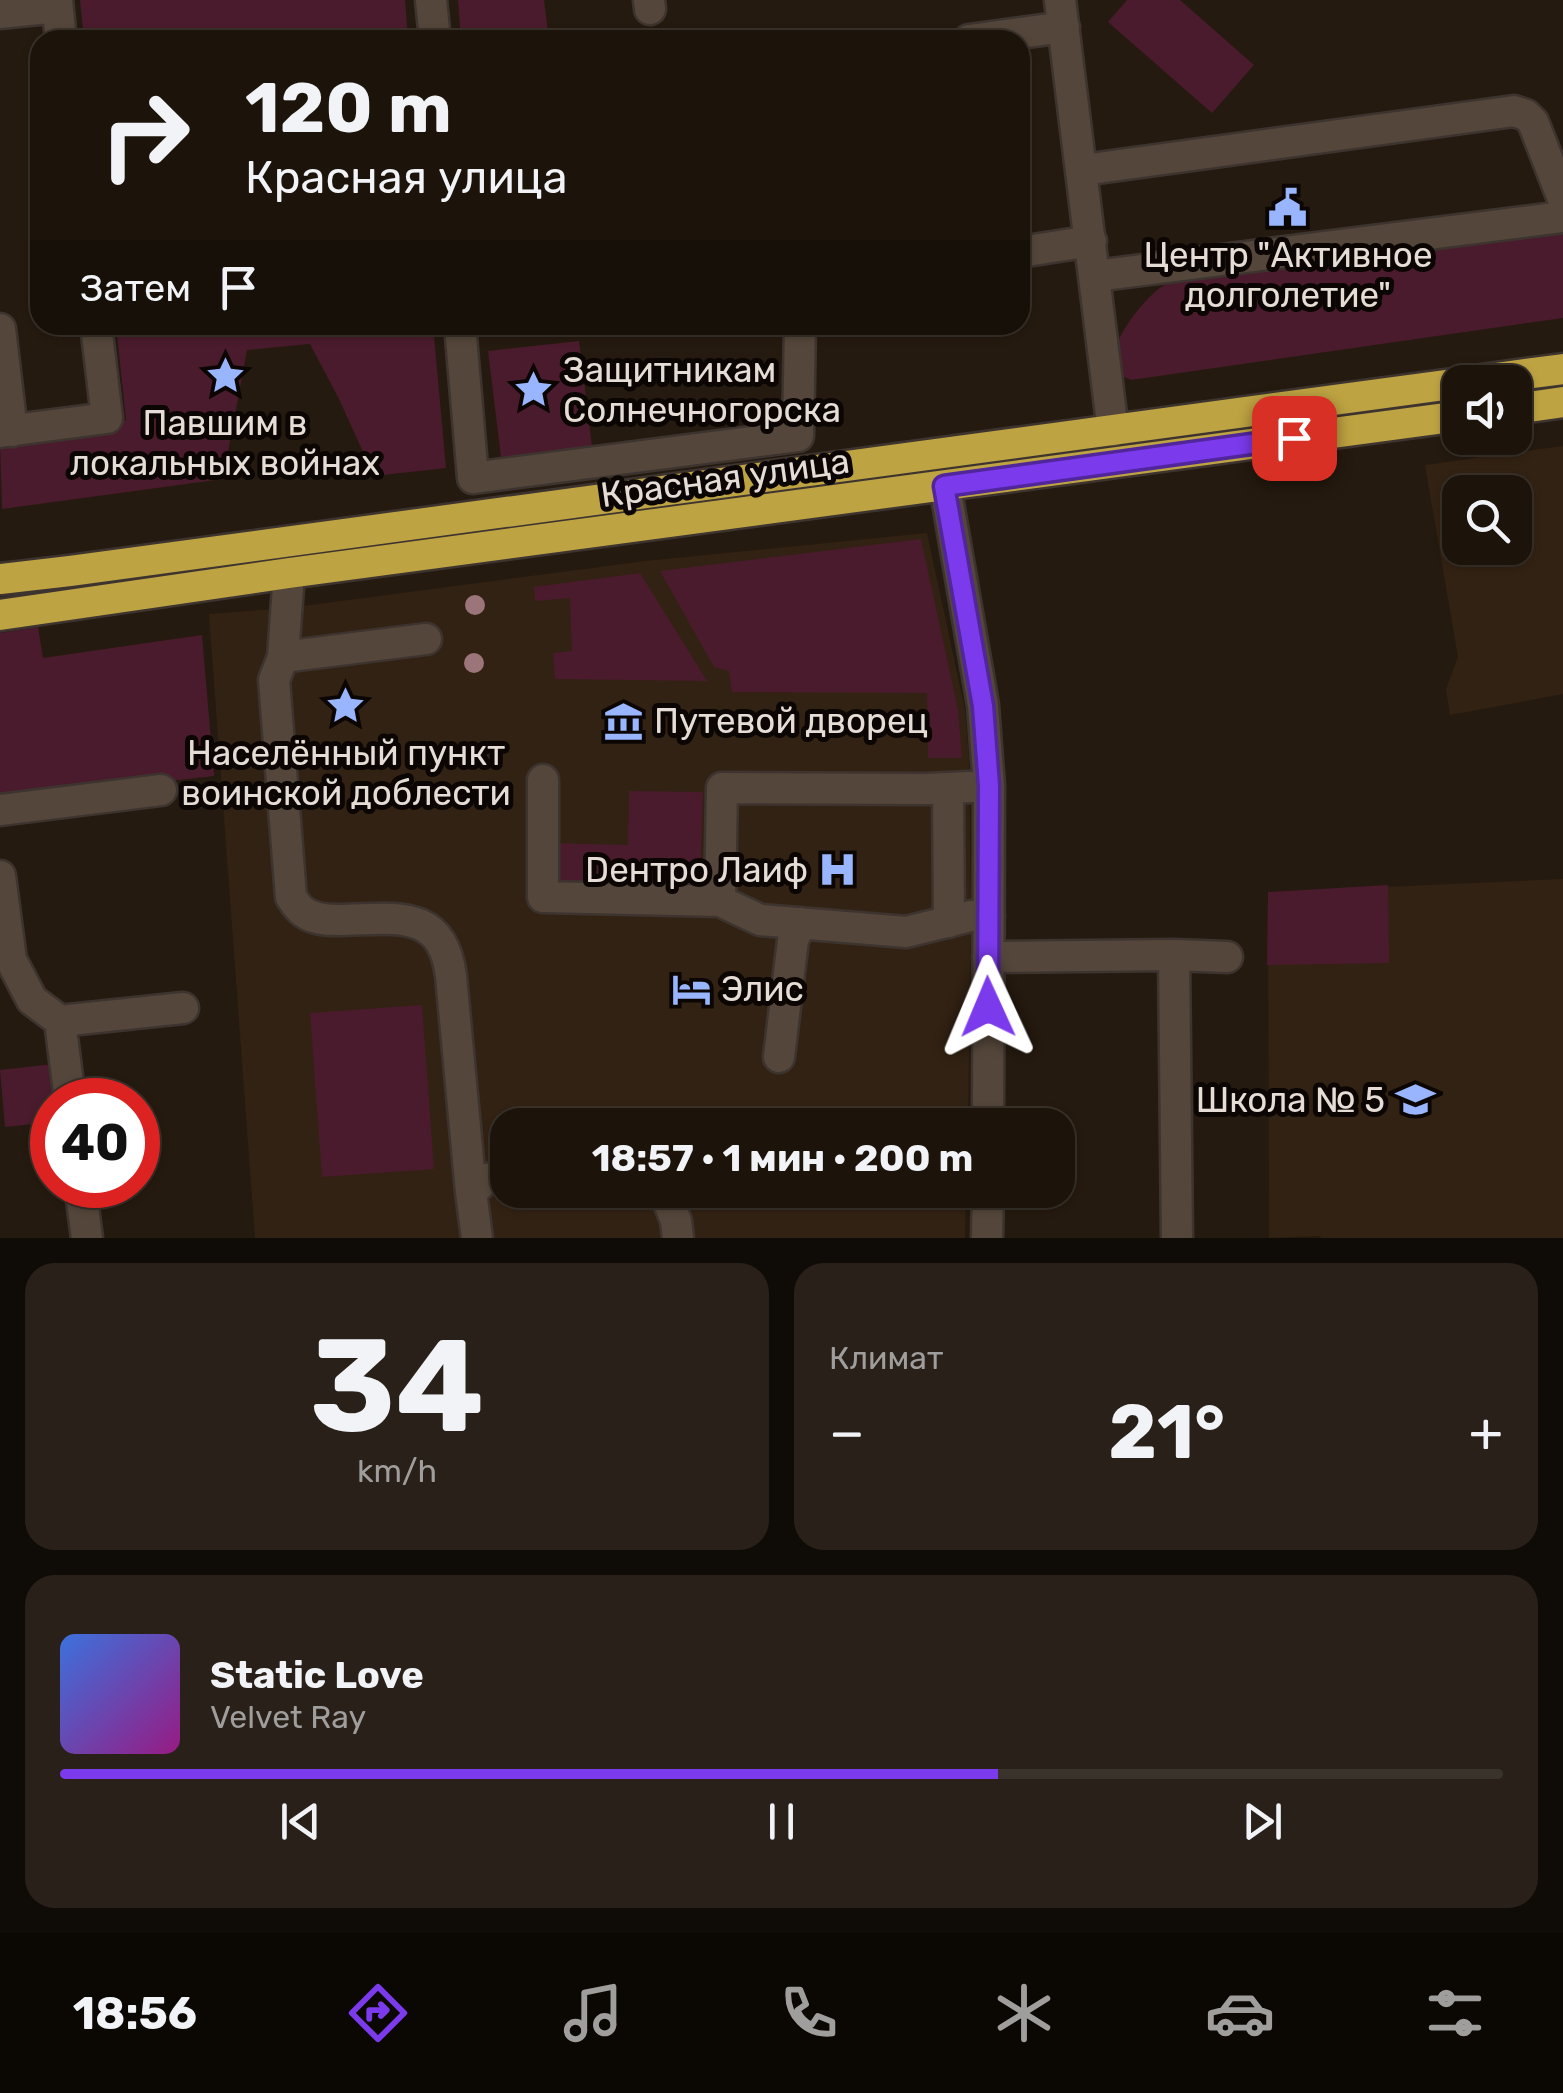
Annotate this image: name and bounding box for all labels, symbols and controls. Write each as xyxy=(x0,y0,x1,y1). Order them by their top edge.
text: 120 m xyxy=(245,67,452,150)
icon: right xyxy=(80,70,210,200)
text: Красная улица xyxy=(245,151,568,204)
public building icon: Центр "Активное долголетие" xyxy=(1267,187,1309,229)
place label: Центр "Активное долголетие" xyxy=(1144,234,1433,316)
icon: arrive xyxy=(211,260,266,315)
text: Затем xyxy=(80,265,191,311)
place label: Защитникам Солнечногорска xyxy=(563,349,841,431)
place icon: Павшим в локальных войнах xyxy=(204,355,246,397)
map controls xyxy=(1442,365,1532,565)
button: sound xyxy=(1442,365,1532,455)
place icon: Защитникам Солнечногорска xyxy=(512,369,554,411)
pin xyxy=(1252,396,1337,481)
place label: Павшим в локальных войнах xyxy=(70,402,380,484)
icon: arrive xyxy=(1267,411,1322,466)
street label: Красная улица xyxy=(598,440,852,516)
button: search xyxy=(1442,475,1532,565)
place icon: Населённый пункт воинской доблести xyxy=(325,685,367,727)
museum icon: Путевой дворец xyxy=(603,700,645,742)
place label: Путевой дворец xyxy=(654,700,928,742)
place label: Населённый пункт воинской доблести xyxy=(181,732,511,814)
place label: Dентро Лаиф xyxy=(585,849,808,891)
hospital icon: Dентро Лаиф xyxy=(817,849,859,891)
position arrow xyxy=(936,955,1040,1059)
hotel icon: Элис xyxy=(670,968,712,1010)
place label: Элис xyxy=(721,968,804,1010)
speed limit sign: 40 xyxy=(30,1078,160,1208)
place label: Школа № 5 xyxy=(1196,1079,1385,1121)
school or university icon: Школа № 5 xyxy=(1394,1079,1436,1121)
text: 18:57 · 1 мин · 200 m xyxy=(592,1135,973,1181)
text: 34 xyxy=(310,1309,484,1464)
text: Климат xyxy=(829,1339,943,1377)
text: 21° xyxy=(1108,1388,1225,1477)
text: − xyxy=(829,1400,865,1465)
text: + xyxy=(1469,1400,1503,1465)
text: km/h xyxy=(357,1452,437,1490)
text: Static Love xyxy=(210,1652,424,1698)
text: Velvet Ray xyxy=(210,1698,366,1736)
icon: previous xyxy=(273,1794,328,1849)
icon: pause xyxy=(754,1794,809,1849)
icon: next xyxy=(1235,1794,1290,1849)
icon: directions xyxy=(343,1978,413,2048)
icon: music xyxy=(558,1978,628,2048)
icon: phone xyxy=(774,1978,844,2048)
icon: climate xyxy=(989,1978,1059,2048)
icon: car xyxy=(1205,1978,1275,2048)
icon: filters xyxy=(1420,1978,1490,2048)
text: 18:56 xyxy=(73,1987,197,2040)

